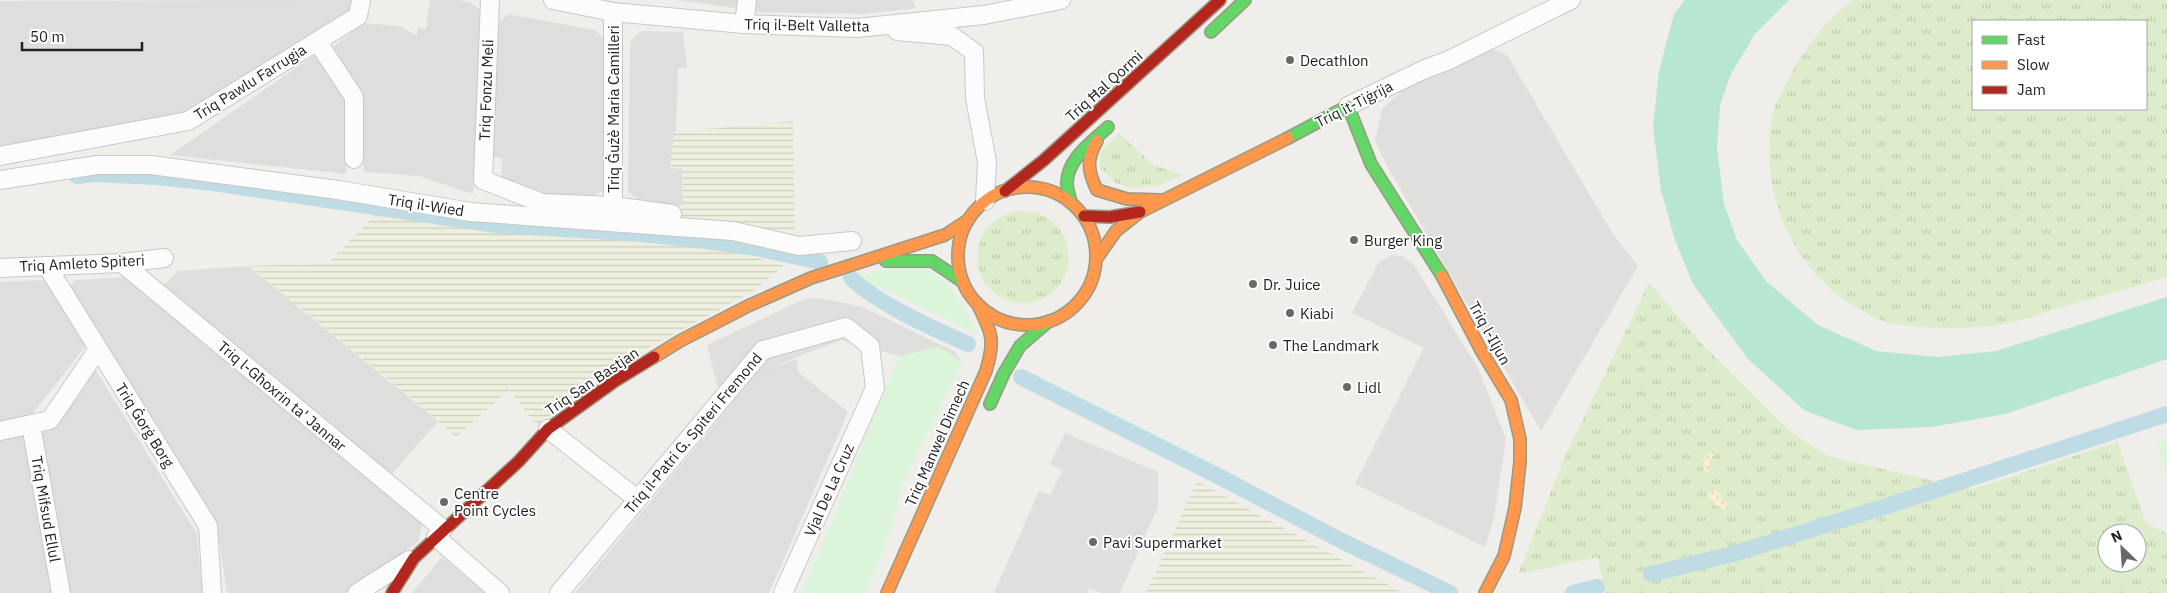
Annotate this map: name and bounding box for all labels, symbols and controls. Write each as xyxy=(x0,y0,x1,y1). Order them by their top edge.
street label: Triq il-Belt Valletta xyxy=(744,14,870,36)
scale bar xyxy=(22,20,142,52)
legend xyxy=(1972,20,2147,110)
street label: Triq Ġużè Maria Camilleri xyxy=(604,25,623,193)
text: 50 m xyxy=(30,27,65,46)
text: Fast xyxy=(2017,30,2045,49)
street label: Triq Fonzu Meli xyxy=(475,39,497,141)
street label: Triq Pawlu Farrugia xyxy=(190,40,310,124)
street label: Triq Ħal Qormi xyxy=(1062,46,1146,126)
place label: Decathlon xyxy=(1300,51,1369,70)
marker: Decathlon xyxy=(1284,54,1296,66)
text: Slow xyxy=(2017,55,2050,74)
street label: Triq it-Tiġrija xyxy=(1312,76,1396,132)
text: Jam xyxy=(2017,80,2046,99)
street label: Triq il-Wied xyxy=(387,190,465,220)
place label: Burger King xyxy=(1364,231,1442,250)
marker: Burger King xyxy=(1348,234,1360,246)
street label: Triq Amleto Spiteri xyxy=(19,250,145,276)
place label: Dr. Juice xyxy=(1263,275,1321,294)
marker: Dr. Juice xyxy=(1247,278,1259,290)
street label: Triq l-Iljun xyxy=(1465,298,1515,368)
place label: Kiabi xyxy=(1300,304,1334,323)
marker: Kiabi xyxy=(1284,307,1296,319)
place label: The Landmark xyxy=(1283,336,1379,355)
street label: Triq l-Għoxrin ta' Jannar xyxy=(214,337,351,456)
marker: The Landmark xyxy=(1267,339,1279,351)
street label: Triq San Bastjan xyxy=(542,343,642,419)
street label: Triq il-Patri G. Spiteri Fremond xyxy=(620,349,766,517)
street label: Triq Manwel Dimech xyxy=(901,377,973,509)
place label: Lidl xyxy=(1357,378,1381,397)
street label: Triq Ġorġ Borg xyxy=(111,379,179,471)
marker: Lidl xyxy=(1341,381,1353,393)
street label: Vjal De La Cruz xyxy=(800,441,858,539)
street label: Triq Mifsud Ellul xyxy=(27,454,65,564)
place label: Centre Point Cycles xyxy=(454,484,536,520)
marker: Centre Point Cycles xyxy=(438,496,450,508)
north arrow xyxy=(2097,523,2147,573)
text: N xyxy=(2108,526,2125,547)
place label: Pavi Supermarket xyxy=(1103,533,1222,552)
marker: Pavi Supermarket xyxy=(1087,536,1099,548)

